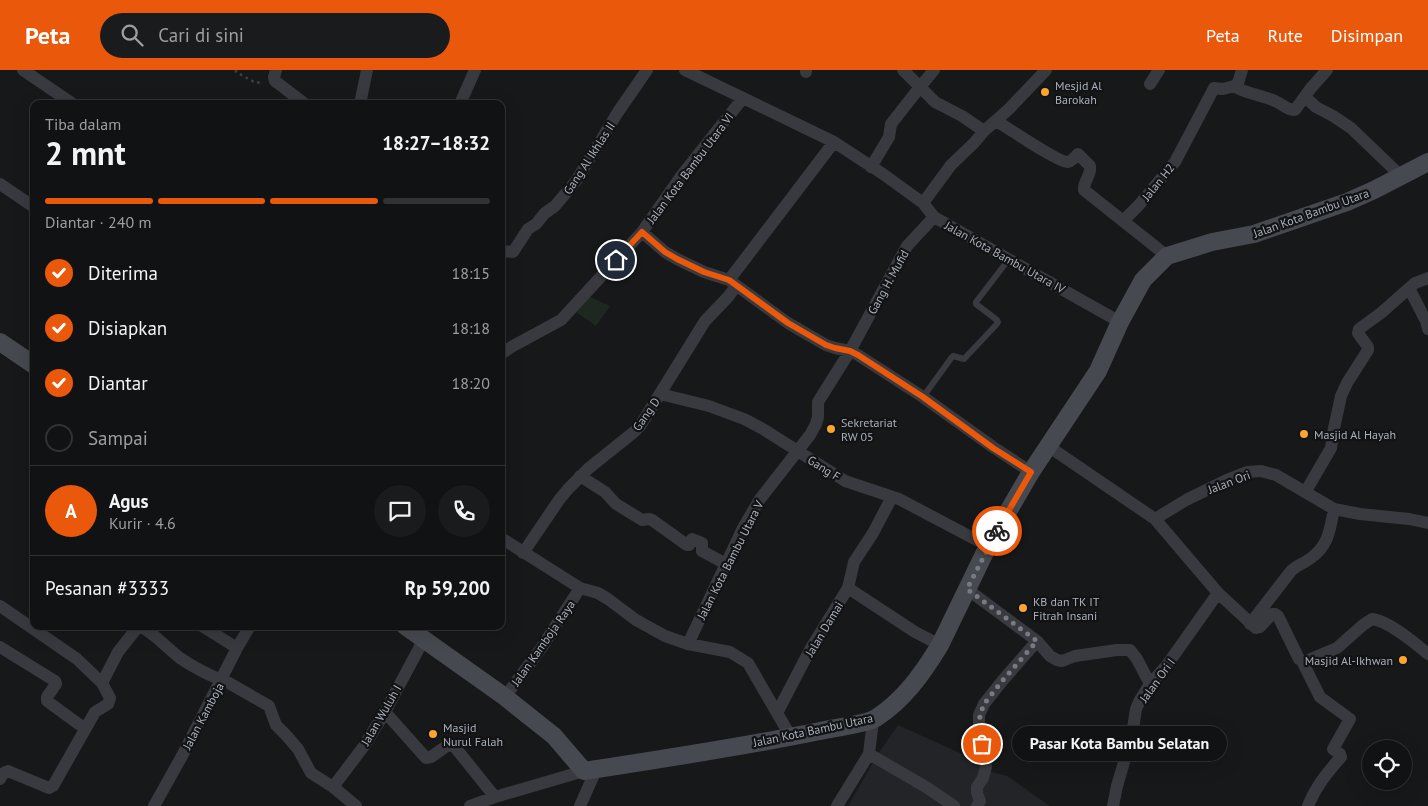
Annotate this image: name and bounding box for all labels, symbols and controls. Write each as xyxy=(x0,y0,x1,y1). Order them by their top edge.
search box xyxy=(100,13,450,58)
text: Peta xyxy=(25,20,70,51)
icon: search xyxy=(118,21,146,49)
text: Cari di sini xyxy=(158,23,244,47)
text: Peta xyxy=(1206,24,1240,47)
text: Rute xyxy=(1268,24,1303,47)
text: Disimpan xyxy=(1331,24,1403,47)
place label: Mesjid Al Barokah xyxy=(1055,78,1102,107)
marker: Mesjid Al Barokah xyxy=(1039,86,1051,98)
street label: Jalan Kota Bambu Utara VI xyxy=(643,110,737,227)
text: Tiba dalam xyxy=(45,114,121,134)
street label: Gang Al Ikhlas II xyxy=(560,119,618,197)
text: 18:27–18:32 xyxy=(382,131,490,155)
text: 2 mnt xyxy=(45,132,126,174)
street label: Jalan H2 xyxy=(1138,160,1177,204)
street label: Jalan Kota Bambu Utara xyxy=(1250,185,1371,241)
text: Diantar · 240 m xyxy=(45,212,151,232)
street label: Jalan Kota Bambu Utara IV xyxy=(941,217,1068,296)
pin xyxy=(595,239,637,281)
icon: home xyxy=(602,246,630,274)
street label: Gang H. Mufid xyxy=(864,247,912,317)
icon: check xyxy=(45,259,73,287)
text: Diterima xyxy=(88,261,158,285)
text: 18:15 xyxy=(452,263,490,283)
icon: check xyxy=(45,314,73,342)
text: Disiapkan xyxy=(88,316,167,340)
text: 18:18 xyxy=(452,318,490,338)
icon: check xyxy=(45,369,73,397)
text: Diantar xyxy=(88,371,148,395)
text: 18:20 xyxy=(452,373,490,393)
street label: Gang D xyxy=(629,394,663,434)
place label: Sekretariat RW 05 xyxy=(841,415,897,444)
marker: Sekretariat RW 05 xyxy=(825,423,837,435)
text: Sampai xyxy=(88,426,148,450)
place label: Masjid Al Hayah xyxy=(1314,427,1396,442)
marker: Masjid Al Hayah xyxy=(1298,428,1310,440)
street label: Gang F xyxy=(805,452,843,484)
street label: Jalan Ori xyxy=(1205,467,1252,497)
button: chat xyxy=(374,485,426,537)
button: phone xyxy=(438,485,490,537)
text: Agus xyxy=(109,489,149,513)
street label: Jalan Kota Bambu Utara V xyxy=(693,498,767,623)
text: A xyxy=(65,499,77,523)
courier xyxy=(972,506,1022,556)
text: Kurir · 4.6 xyxy=(109,513,176,533)
icon: bike xyxy=(983,517,1011,545)
text: Pesanan #3333 xyxy=(45,576,169,600)
text: Rp 59,200 xyxy=(405,576,490,600)
place label: KB dan TK IT Fitrah Insani xyxy=(1033,594,1100,623)
street label: Jalan Kamboja Raya xyxy=(507,597,578,690)
street label: Jalan Damai xyxy=(801,599,846,660)
marker: KB dan TK IT Fitrah Insani xyxy=(1017,602,1029,614)
place label: Masjid Al-Ikhwan xyxy=(1305,653,1393,668)
marker: Masjid Al-Ikhwan xyxy=(1397,654,1409,666)
street label: Jalan Ori I xyxy=(1135,655,1178,706)
street label: Jalan Kamboja xyxy=(179,680,227,753)
street label: Jalan Wuluh I xyxy=(357,682,404,749)
street label: Jalan Kota Bambu Utara xyxy=(751,710,874,750)
place label: Masjid Nurul Falah xyxy=(443,720,503,749)
pin xyxy=(961,723,1003,765)
callout: Pasar Kota Bambu Selatan xyxy=(1012,726,1227,762)
marker: Masjid Nurul Falah xyxy=(427,728,439,740)
icon: bag xyxy=(968,730,996,758)
text: Pasar Kota Bambu Selatan xyxy=(1030,733,1209,753)
map controls xyxy=(1362,740,1412,790)
button: locate xyxy=(1362,740,1412,790)

